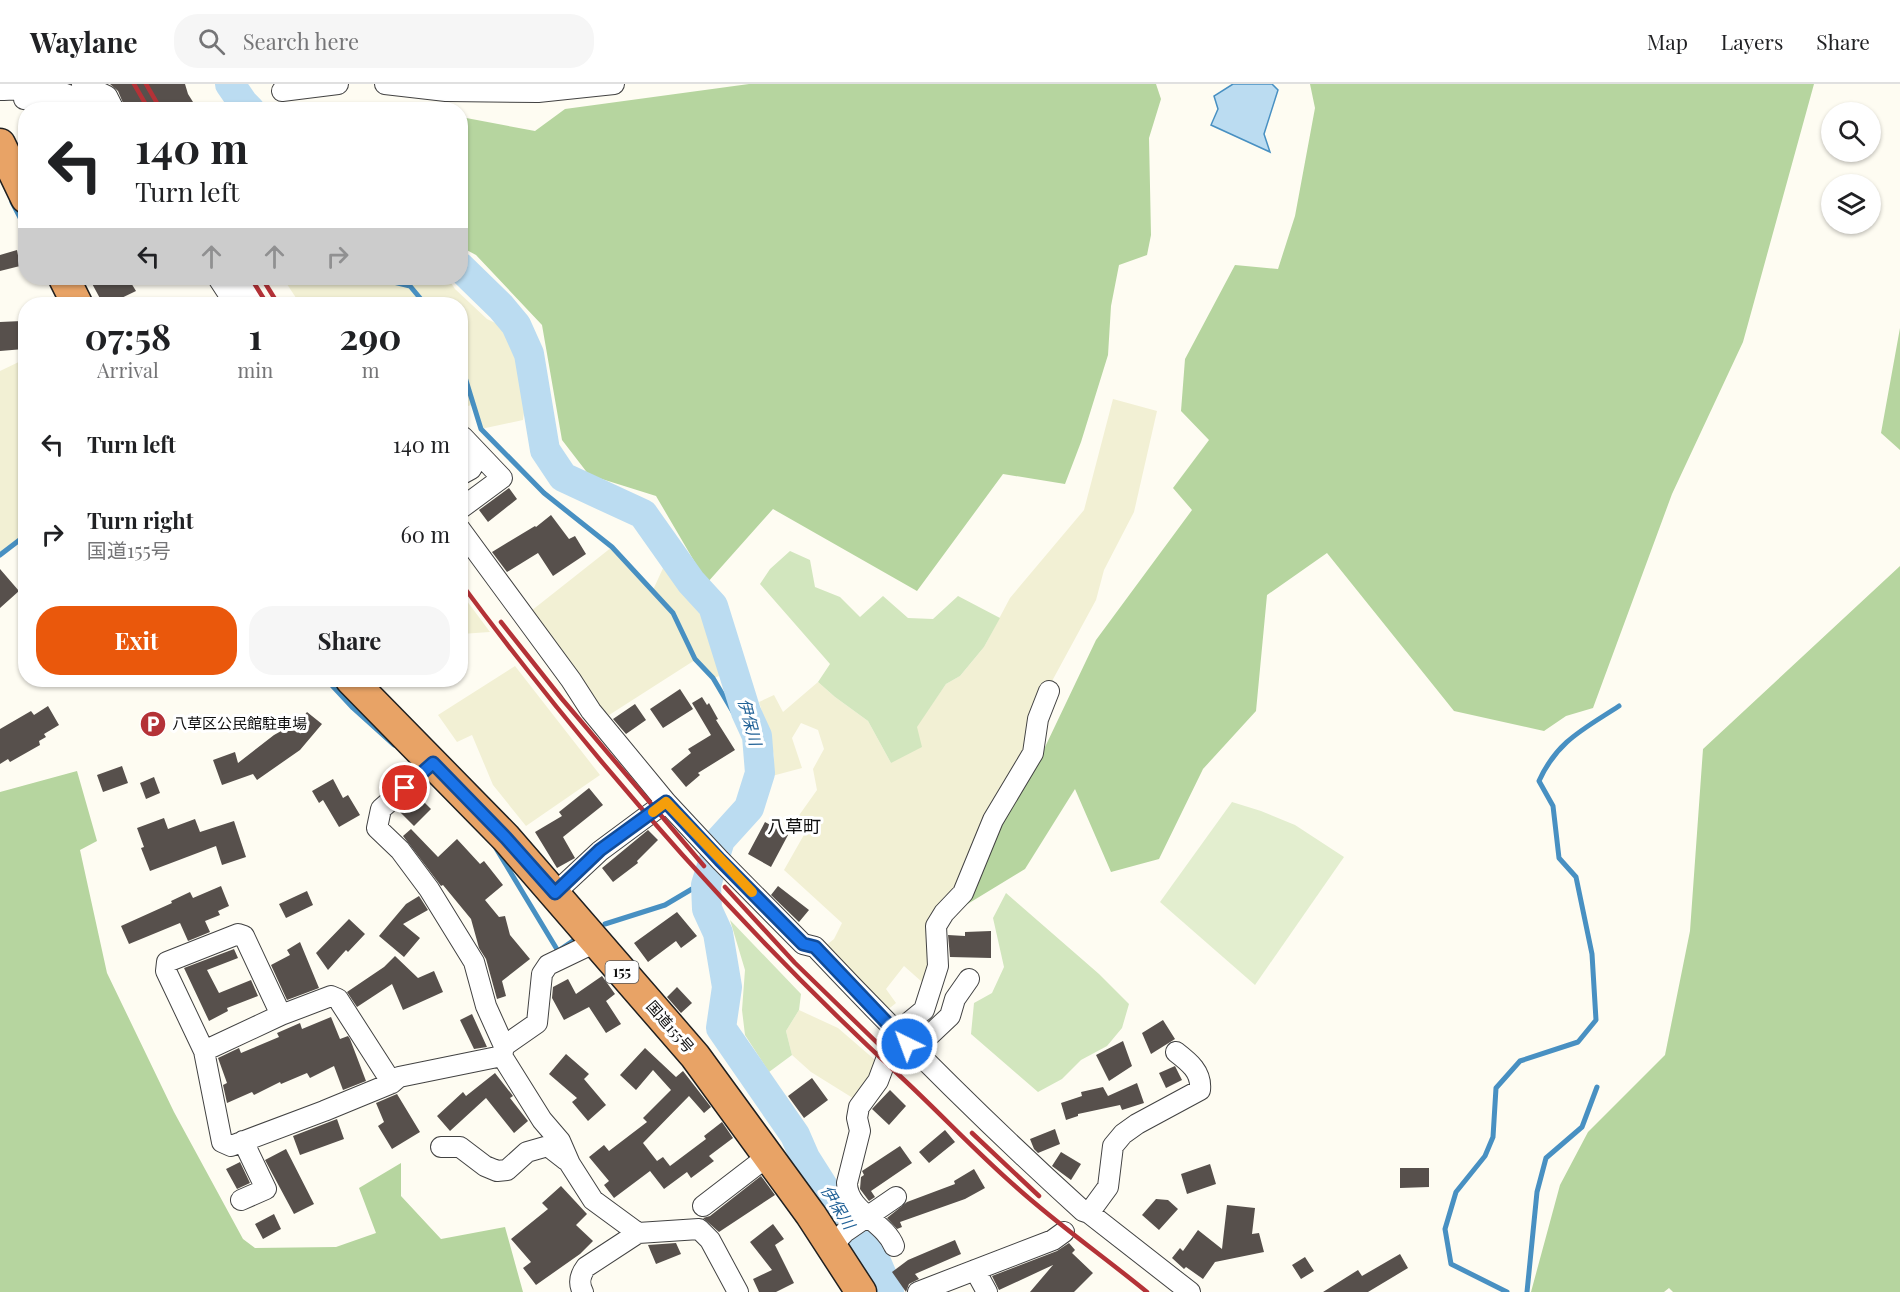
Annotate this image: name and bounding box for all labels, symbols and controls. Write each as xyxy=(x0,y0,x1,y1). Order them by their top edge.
search box xyxy=(174,14,594,68)
text: Waylane xyxy=(30,23,138,60)
icon: search xyxy=(195,25,228,58)
text: Search here xyxy=(243,26,359,56)
text: Map xyxy=(1647,27,1688,55)
text: Layers xyxy=(1721,27,1783,55)
text: Share xyxy=(1816,27,1870,55)
map controls xyxy=(1821,102,1881,234)
button: search xyxy=(1821,102,1881,162)
text: 140 m xyxy=(135,119,248,175)
icon: left xyxy=(36,126,114,204)
text: Turn left xyxy=(135,173,239,209)
button: layers xyxy=(1821,174,1881,234)
icon: left xyxy=(132,240,165,273)
icon: ahead xyxy=(195,240,228,273)
icon: ahead xyxy=(258,240,291,273)
icon: right xyxy=(321,240,354,273)
text: 07:58 xyxy=(84,311,171,359)
text: 1 xyxy=(248,311,262,359)
text: 290 xyxy=(340,311,402,359)
text: Arrival xyxy=(97,356,159,383)
text: min xyxy=(238,356,273,383)
text: m xyxy=(362,356,379,383)
icon: left xyxy=(36,428,69,461)
text: Turn left xyxy=(87,429,176,459)
text: 140 m xyxy=(393,429,450,459)
text: Turn right xyxy=(87,505,193,535)
icon: right xyxy=(36,518,69,551)
text: 60 m xyxy=(400,519,450,549)
text: 国道155号 xyxy=(87,536,171,563)
button: Exit xyxy=(36,606,237,675)
button: Share xyxy=(249,606,450,675)
water label: 伊保川 xyxy=(734,696,767,750)
parking icon: 八草区公民館駐車場 xyxy=(138,709,168,739)
place label: 八草区公民館駐車場 xyxy=(172,713,307,733)
pin xyxy=(379,762,430,813)
icon: arrive xyxy=(388,771,421,804)
district label: 八草町 xyxy=(767,814,821,838)
road number: 155 xyxy=(606,961,638,983)
street label: 国道155号 xyxy=(643,996,699,1057)
position arrow xyxy=(875,1012,939,1076)
water label: 伊保川 xyxy=(817,1181,861,1234)

